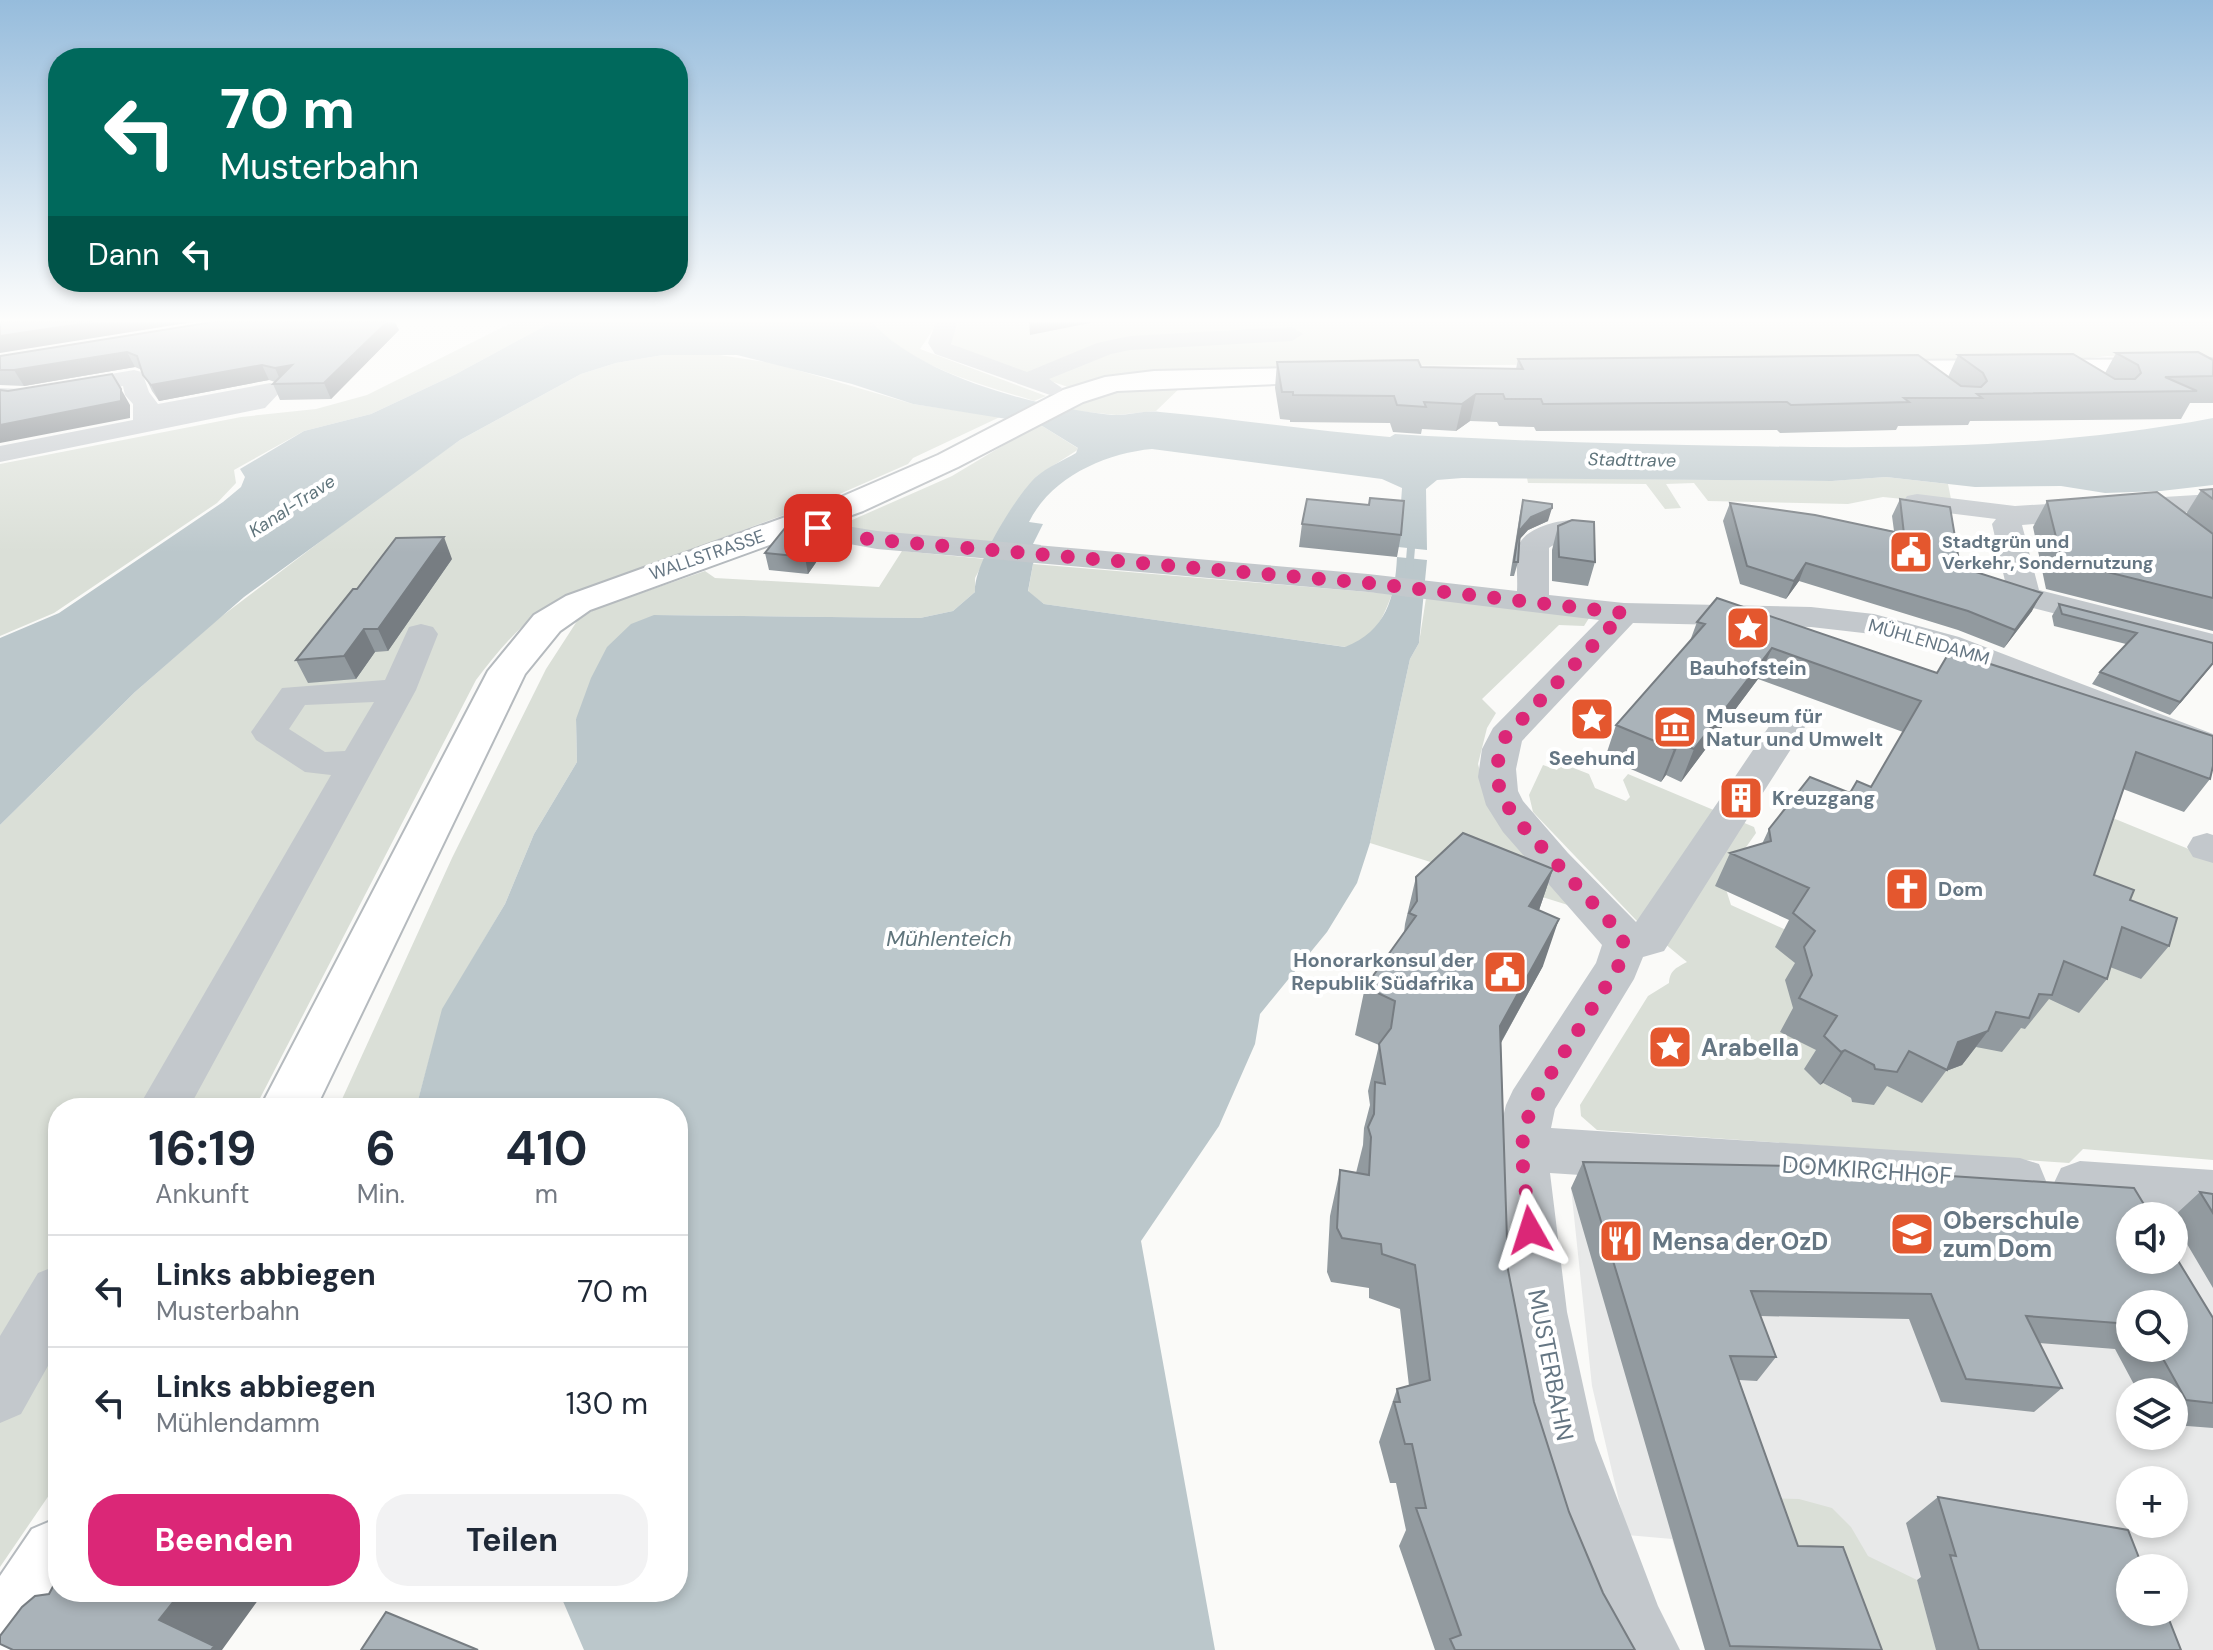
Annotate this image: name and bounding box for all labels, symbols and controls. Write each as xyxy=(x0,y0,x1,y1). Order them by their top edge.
text: 70 m xyxy=(220,72,355,145)
icon: left xyxy=(88,80,192,184)
text: Musterbahn xyxy=(220,143,419,190)
icon: left xyxy=(175,232,219,276)
text: Dann xyxy=(88,235,159,274)
water label: Stadttrave xyxy=(1588,447,1676,473)
water label: Kanal-Trave xyxy=(244,469,340,543)
pin xyxy=(784,494,852,562)
icon: arrive xyxy=(796,506,840,550)
street label: WALLSTRASSE xyxy=(646,524,768,586)
public building icon: Stadtgrün und Verkehr, Sondernutzung xyxy=(1887,528,1935,576)
place label: Stadtgrün und Verkehr, Sondernutzung xyxy=(1942,530,2153,575)
place icon: Bauhofstein xyxy=(1724,604,1772,652)
street label: MÜHLENDAMM xyxy=(1866,613,1992,671)
place label: Bauhofstein xyxy=(1689,655,1807,681)
place icon: Seehund xyxy=(1568,695,1616,743)
museum icon: Museum für Natur und Umwelt xyxy=(1651,703,1699,751)
place label: Museum für Natur und Umwelt xyxy=(1706,703,1883,752)
place label: Seehund xyxy=(1549,745,1635,771)
building icon: Kreuzgang xyxy=(1717,774,1765,822)
place label: Kreuzgang xyxy=(1772,785,1875,811)
church icon: Dom xyxy=(1883,865,1931,913)
place label: Dom xyxy=(1938,876,1983,902)
water label: Mühlenteich xyxy=(886,924,1012,953)
place label: Honorarkonsul der Republik Südafrika xyxy=(1291,947,1474,996)
public building icon: Honorarkonsul der Republik Südafrika xyxy=(1481,948,1529,996)
place icon: Arabella xyxy=(1646,1023,1694,1071)
place label: Arabella xyxy=(1701,1032,1799,1063)
text: 16:19 xyxy=(148,1117,256,1180)
text: 6 xyxy=(366,1117,396,1180)
text: 410 xyxy=(505,1117,588,1180)
street label: DOMKIRCHHOF xyxy=(1781,1149,1953,1191)
text: Ankunft xyxy=(155,1177,249,1211)
text: Min. xyxy=(357,1177,405,1211)
text: m xyxy=(535,1177,558,1211)
position arrow xyxy=(1488,1188,1572,1272)
map controls xyxy=(2116,1202,2188,1626)
button: sound xyxy=(2116,1202,2188,1274)
place label: Oberschule zum Dom xyxy=(1943,1205,2080,1264)
school or university icon: Oberschule zum Dom xyxy=(1888,1210,1936,1258)
restaurant icon: Mensa der OzD xyxy=(1597,1217,1645,1265)
place label: Mensa der OzD xyxy=(1652,1226,1828,1257)
text: Links abbiegen xyxy=(156,1255,376,1294)
icon: left xyxy=(88,1269,132,1313)
text: 70 m xyxy=(577,1272,648,1311)
street label: MUSTERBAHN xyxy=(1521,1287,1581,1443)
button: search xyxy=(2116,1290,2188,1362)
text: Musterbahn xyxy=(156,1294,300,1328)
text: Links abbiegen xyxy=(156,1367,376,1406)
button: layers xyxy=(2116,1378,2188,1450)
icon: left xyxy=(88,1381,132,1425)
text: 130 m xyxy=(566,1384,648,1423)
text: Mühlendamm xyxy=(156,1406,320,1440)
button: + xyxy=(2116,1466,2188,1538)
button: Beenden xyxy=(88,1494,360,1586)
button: Teilen xyxy=(376,1494,648,1586)
button: − xyxy=(2116,1554,2188,1626)

